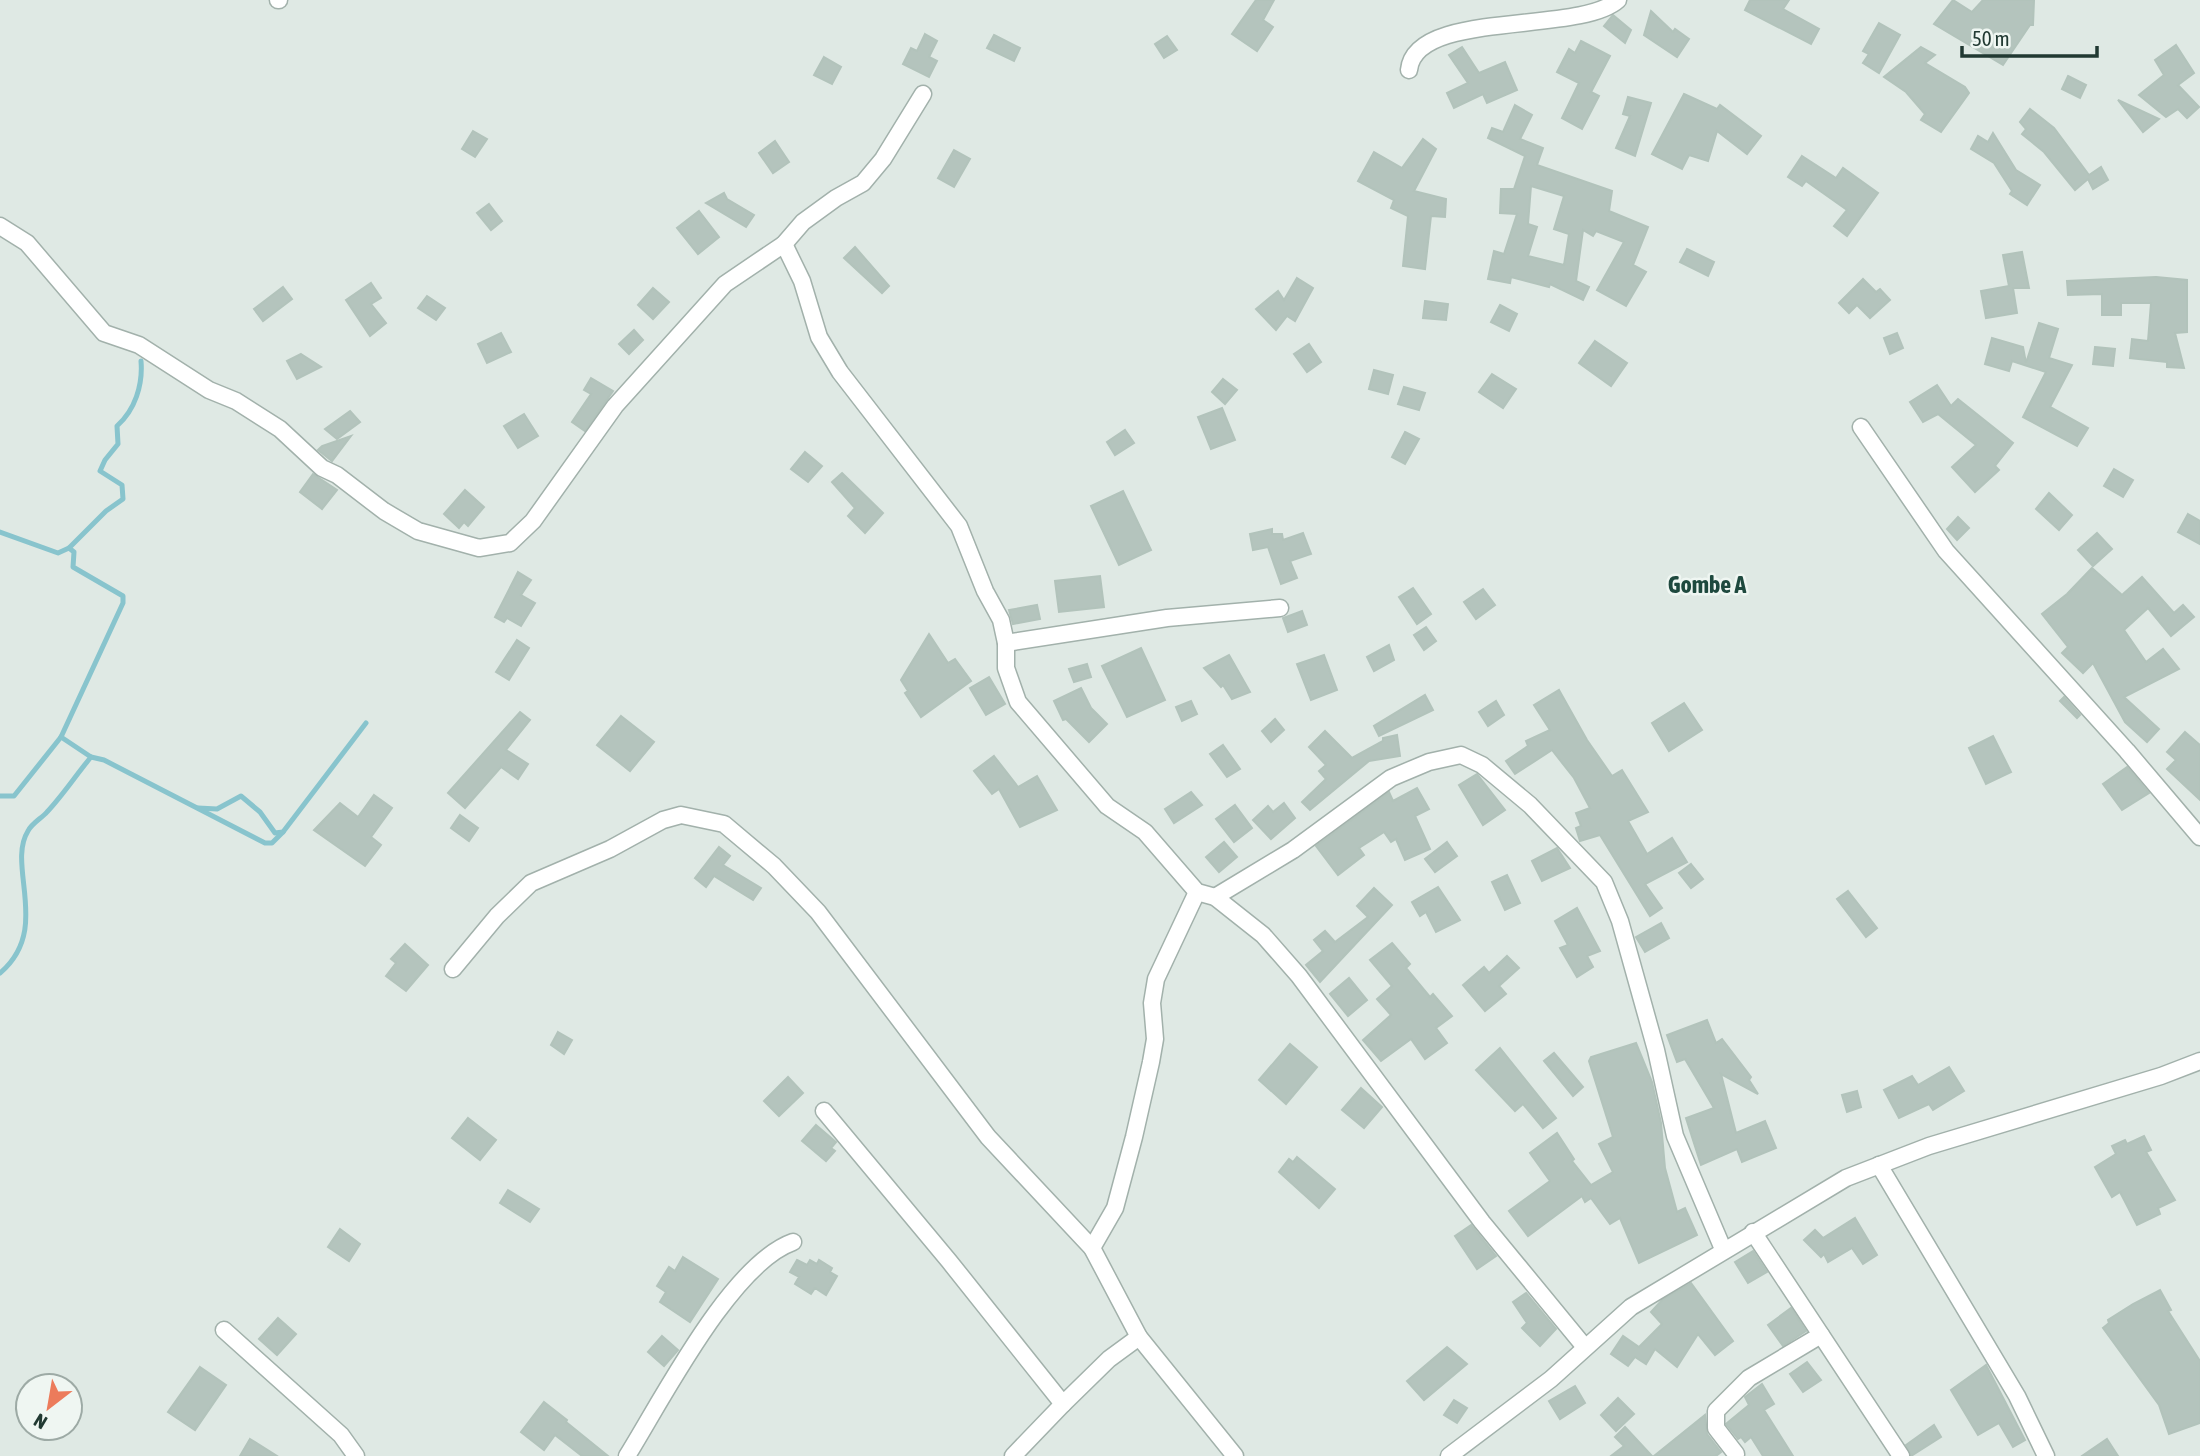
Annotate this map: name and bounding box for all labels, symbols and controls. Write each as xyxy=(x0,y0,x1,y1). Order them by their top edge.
scale bar xyxy=(1962,14,2097,58)
text: 50 m xyxy=(1972,26,2010,50)
district label: Gombe A xyxy=(1668,571,1747,598)
north arrow xyxy=(14,1372,84,1442)
text: N xyxy=(30,1409,51,1434)

